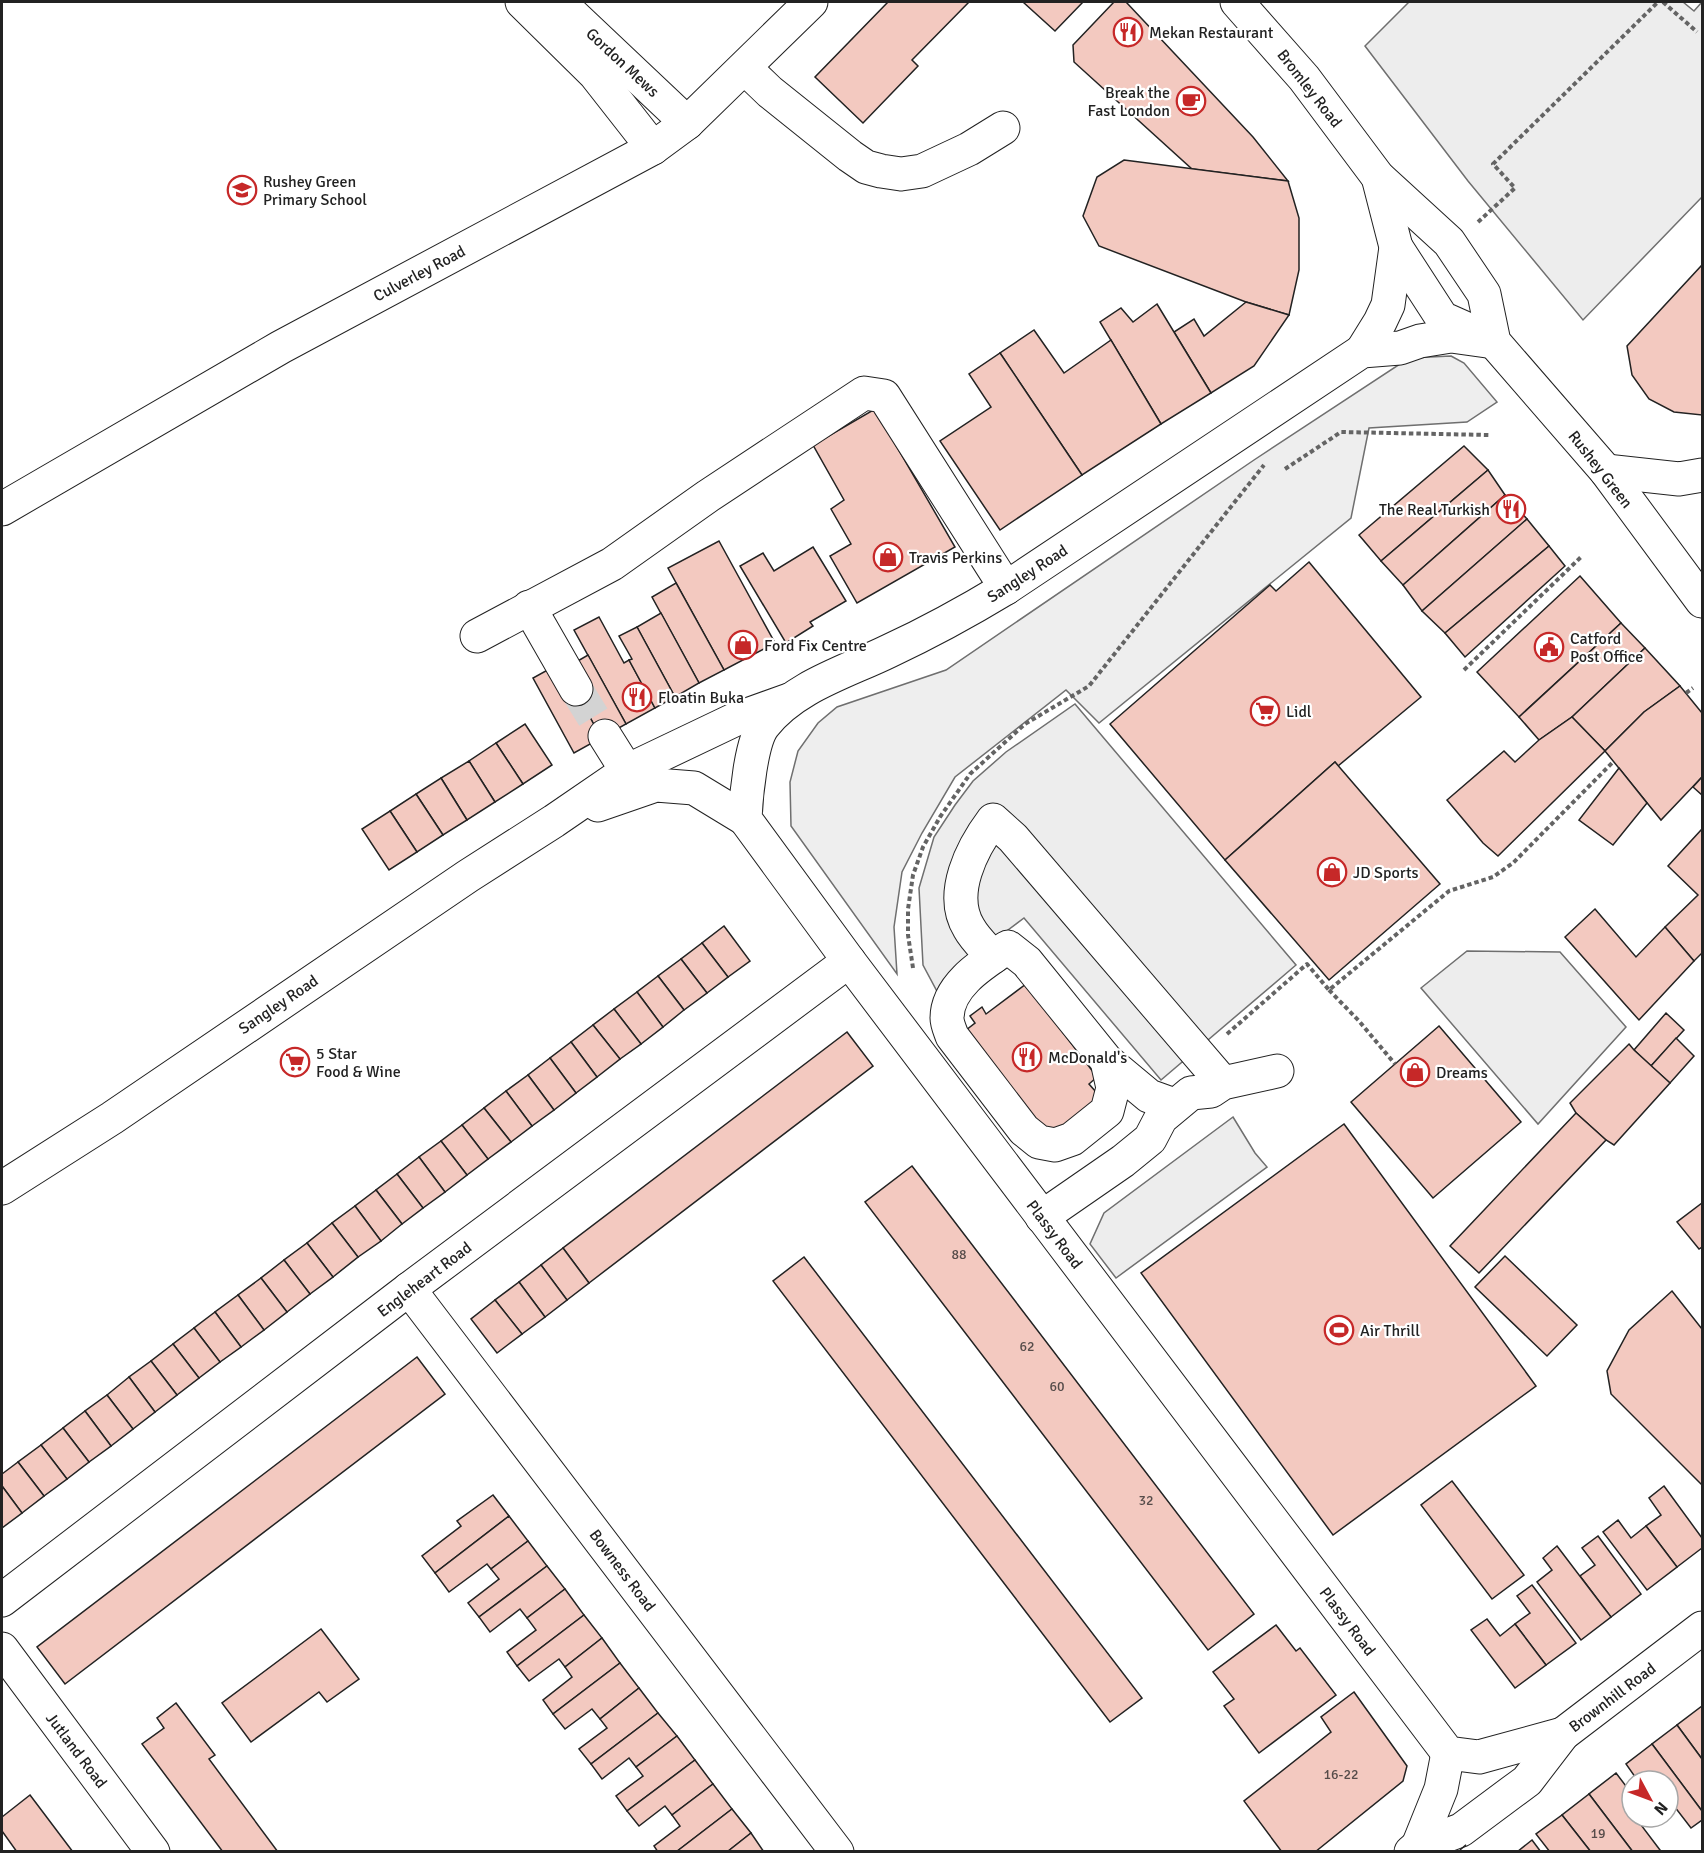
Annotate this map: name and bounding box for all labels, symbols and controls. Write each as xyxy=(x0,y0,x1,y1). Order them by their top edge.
restaurant icon: Mekan Restaurant xyxy=(1112,16,1144,48)
place label: Mekan Restaurant xyxy=(1149,23,1274,43)
street label: Gordon Mews xyxy=(582,24,663,102)
street label: Bromley Road xyxy=(1272,46,1346,132)
place label: Break the Fast London xyxy=(1087,83,1170,121)
cafe icon: Break the Fast London xyxy=(1175,85,1207,117)
place label: Rushey Green Primary School xyxy=(263,172,367,210)
school or university icon: Rushey Green Primary School xyxy=(226,174,258,206)
street label: Culverley Road xyxy=(370,241,469,307)
street label: Rushey Green xyxy=(1564,427,1637,512)
restaurant icon: The Real Turkish xyxy=(1495,493,1527,525)
place label: The Real Turkish xyxy=(1379,500,1490,520)
street label: Sangley Road xyxy=(984,540,1071,607)
shop icon: Travis Perkins xyxy=(872,541,904,573)
place label: Travis Perkins xyxy=(909,548,1002,568)
shop icon: Ford Fix Centre xyxy=(727,629,759,661)
place label: Catford Post Office xyxy=(1570,629,1643,667)
public building icon: Catford Post Office xyxy=(1533,631,1565,663)
place label: Ford Fix Centre xyxy=(764,636,867,656)
restaurant icon: Floatin Buka xyxy=(621,681,653,713)
place label: Floatin Buka xyxy=(658,688,744,708)
supermarket icon: Lidl xyxy=(1249,695,1281,727)
place label: Lidl xyxy=(1286,702,1312,722)
shop icon: JD Sports xyxy=(1316,856,1348,888)
place label: JD Sports xyxy=(1353,863,1419,883)
street label: Sangley Road xyxy=(235,971,322,1039)
restaurant icon: McDonald's xyxy=(1011,1041,1043,1073)
place label: 5 Star Food & Wine xyxy=(316,1044,401,1082)
supermarket icon: 5 Star Food & Wine xyxy=(279,1046,311,1078)
place label: McDonald's xyxy=(1048,1048,1127,1068)
shop icon: Dreams xyxy=(1399,1056,1431,1088)
place label: Dreams xyxy=(1436,1063,1488,1083)
street label: Plassy Road xyxy=(1022,1196,1087,1273)
street label: Engleheart Road xyxy=(373,1238,476,1322)
house number: 88 xyxy=(951,1246,967,1263)
sports icon: Air Thrill xyxy=(1323,1314,1355,1346)
place label: Air Thrill xyxy=(1360,1321,1420,1341)
house number: 62 xyxy=(1019,1338,1035,1355)
house number: 60 xyxy=(1049,1378,1065,1395)
house number: 32 xyxy=(1138,1492,1154,1509)
street label: Bowness Road xyxy=(585,1525,660,1616)
street label: Plassy Road xyxy=(1315,1583,1380,1660)
street label: Brownhill Road xyxy=(1565,1659,1660,1737)
street label: Jutland Road xyxy=(41,1709,111,1792)
house number: 16-22 xyxy=(1323,1766,1359,1783)
north arrow xyxy=(1620,1769,1680,1829)
text: N xyxy=(1649,1797,1672,1819)
house number: 19 xyxy=(1590,1825,1606,1842)

